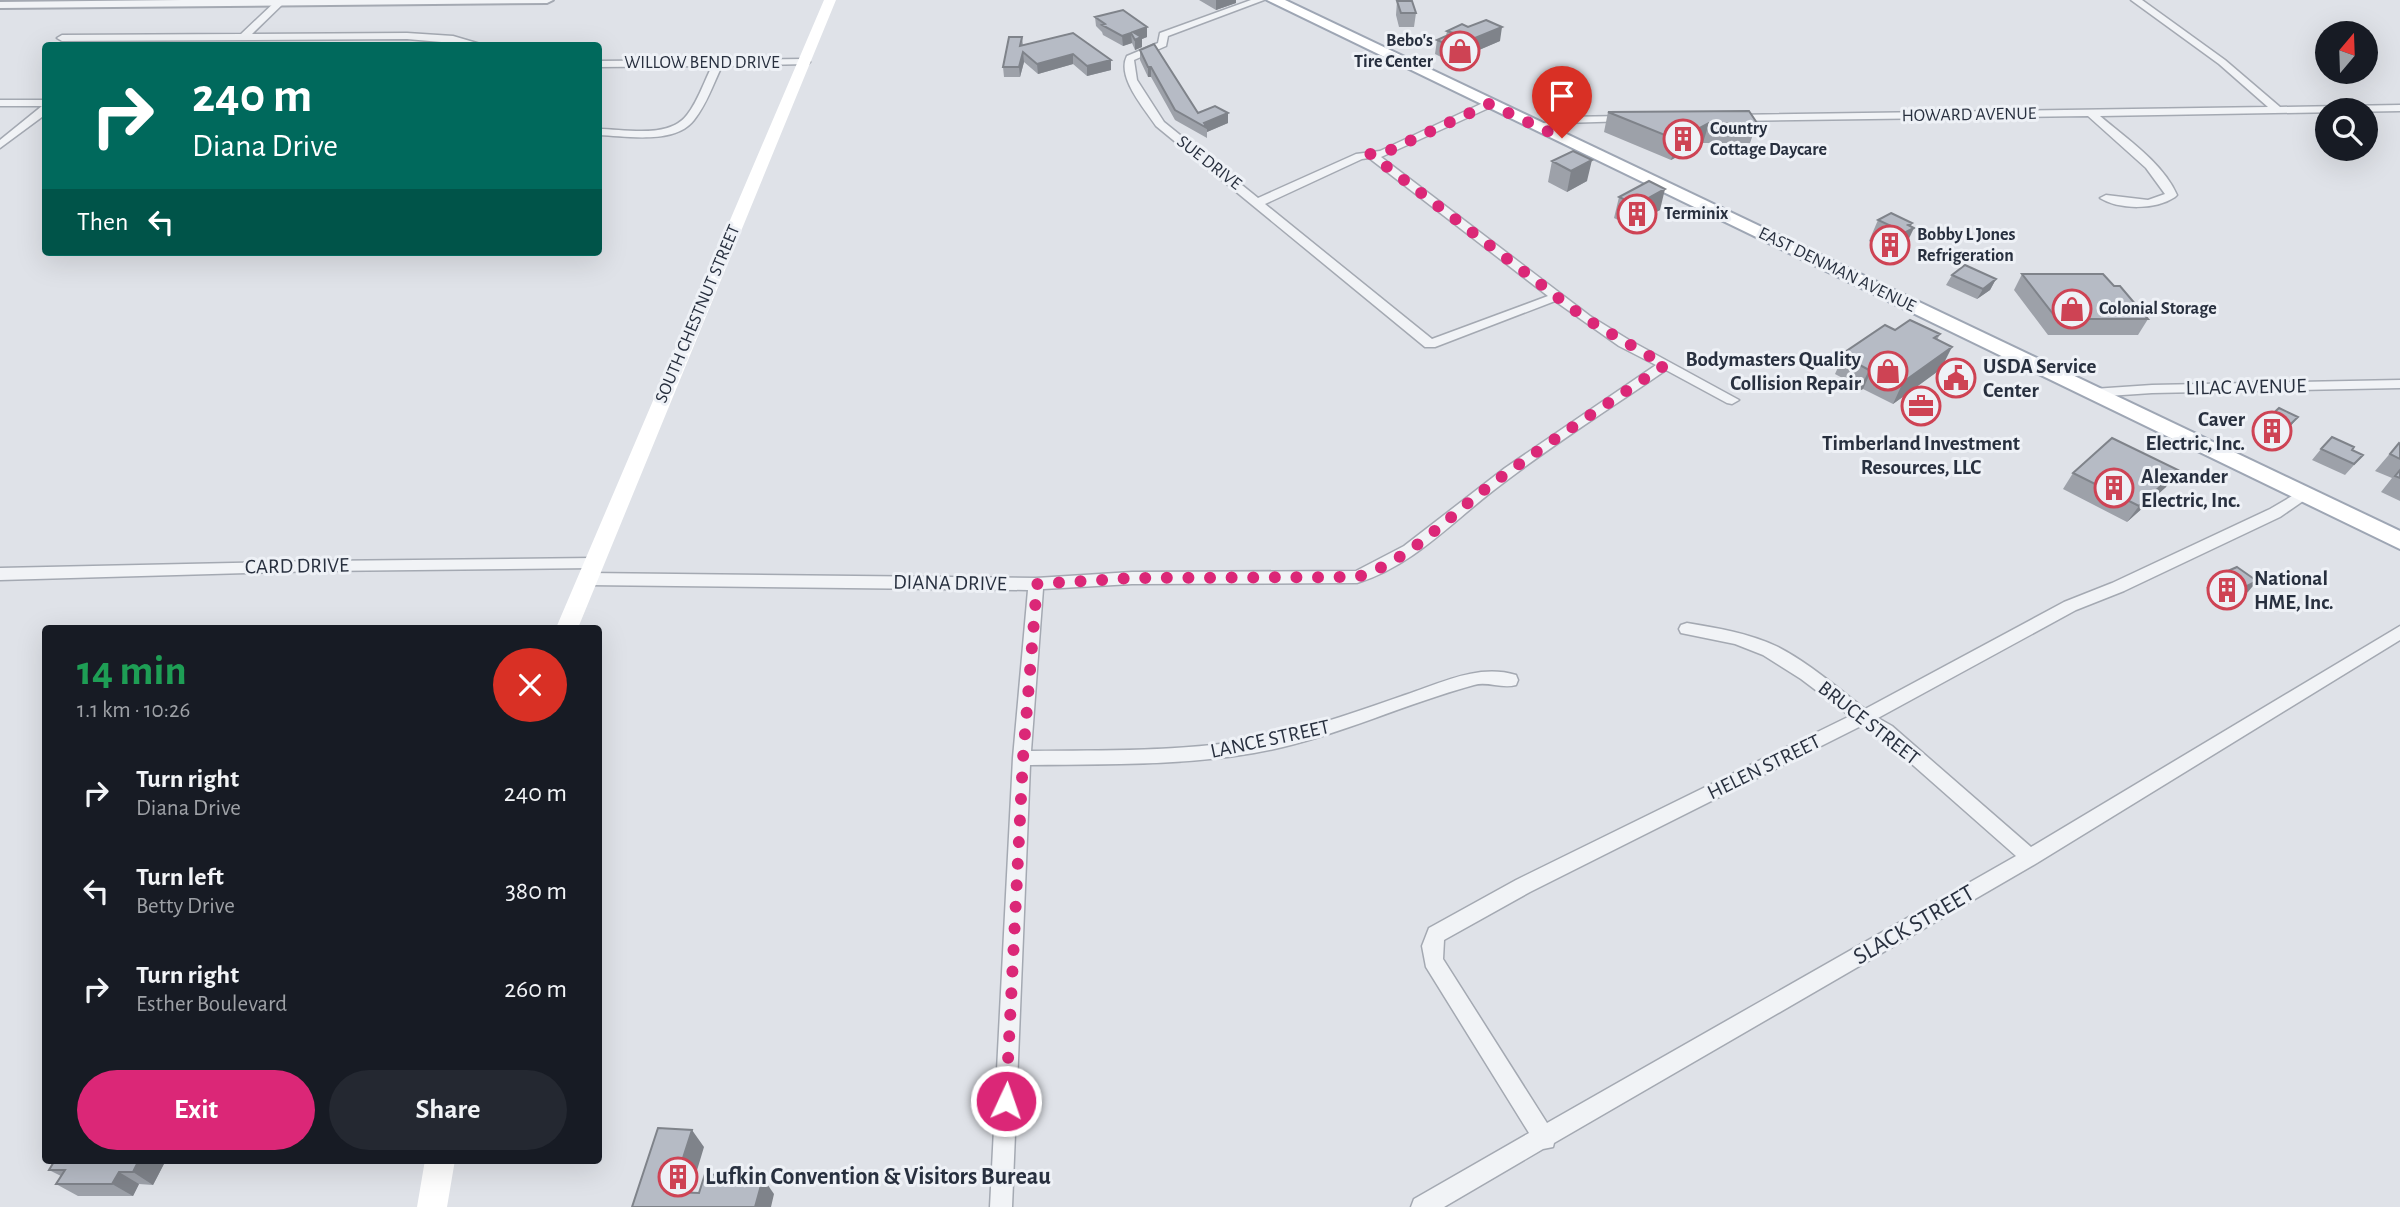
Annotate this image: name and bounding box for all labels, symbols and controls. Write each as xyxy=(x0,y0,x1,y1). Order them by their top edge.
north arrow xyxy=(2315,21,2378,84)
map controls xyxy=(2315,21,2378,161)
shop icon: Bebo's Tire Center xyxy=(1439,30,1481,72)
place label: Bebo's Tire Center xyxy=(1354,32,1434,71)
street label: WILLOW BEND DRIVE xyxy=(624,54,780,72)
pin xyxy=(1532,66,1592,138)
icon: right xyxy=(77,70,168,161)
text: 240 m xyxy=(192,72,312,121)
icon: arrive xyxy=(1543,77,1581,115)
button: search xyxy=(2315,98,2378,161)
street label: HOWARD AVENUE xyxy=(1901,105,2037,125)
building icon: Country Cottage Daycare xyxy=(1662,118,1704,160)
place label: Country Cottage Daycare xyxy=(1710,120,1827,159)
text: Diana Drive xyxy=(192,130,338,162)
street label: SUE DRIVE xyxy=(1173,132,1245,194)
building icon: Terminix xyxy=(1616,193,1658,235)
icon: left xyxy=(142,203,180,241)
place label: Terminix xyxy=(1664,205,1729,223)
text: Then xyxy=(77,209,128,235)
street label: SOUTH CHESTNUT STREET xyxy=(652,222,744,406)
street label: EAST DENMAN AVENUE xyxy=(1755,224,1919,316)
building icon: Bobby L Jones Refrigeration xyxy=(1869,224,1911,266)
place label: Bobby L Jones Refrigeration xyxy=(1917,226,2016,265)
shop icon: Colonial Storage xyxy=(2051,288,2093,330)
place label: Colonial Storage xyxy=(2099,300,2217,318)
place label: Bodymasters Quality Collision Repair xyxy=(1685,349,1862,394)
shop icon: Bodymasters Quality Collision Repair xyxy=(1867,350,1909,392)
place label: USDA Service Center xyxy=(1983,356,2096,401)
public building icon: USDA Service Center xyxy=(1935,357,1977,399)
street label: LILAC AVENUE xyxy=(2186,375,2306,399)
office icon: Timberland Investment Resources, LLC xyxy=(1900,385,1942,427)
place label: Caver Electric, Inc. xyxy=(2145,409,2246,454)
building icon: Caver Electric, Inc. xyxy=(2251,410,2293,452)
place label: Timberland Investment Resources, LLC xyxy=(1822,433,2020,478)
place label: Alexander Electric, Inc. xyxy=(2141,466,2241,511)
building icon: Alexander Electric, Inc. xyxy=(2093,467,2135,509)
street label: CARD DRIVE xyxy=(245,555,349,577)
place label: National HME, Inc. xyxy=(2254,568,2334,613)
building icon: National HME, Inc. xyxy=(2206,569,2248,611)
street label: DIANA DRIVE xyxy=(893,572,1007,594)
button: close xyxy=(493,648,567,722)
text: 14 min xyxy=(77,650,187,692)
street label: BRUCE STREET xyxy=(1814,677,1924,769)
text: 1.1 km · 10:26 xyxy=(77,699,190,722)
street label: LANCE STREET xyxy=(1208,716,1332,762)
street label: HELEN STREET xyxy=(1704,731,1824,803)
text: Turn right xyxy=(136,766,239,792)
icon: right xyxy=(77,774,115,812)
text: 240 m xyxy=(504,780,567,806)
text: Diana Drive xyxy=(136,797,241,820)
text: Turn left xyxy=(136,864,224,890)
icon: left xyxy=(77,872,115,910)
text: 380 m xyxy=(505,878,567,904)
street label: SLACK STREET xyxy=(1849,881,1979,969)
text: Betty Drive xyxy=(136,895,235,918)
text: Turn right xyxy=(136,962,239,988)
icon: right xyxy=(77,970,115,1008)
text: 260 m xyxy=(504,976,567,1002)
text: Esther Boulevard xyxy=(136,993,287,1016)
position arrow xyxy=(969,1064,1043,1138)
button: Exit xyxy=(77,1070,315,1150)
button: Share xyxy=(329,1070,567,1150)
building icon: Lufkin Convention & Visitors Bureau xyxy=(657,1156,699,1198)
place label: Lufkin Convention & Visitors Bureau xyxy=(705,1165,1051,1189)

